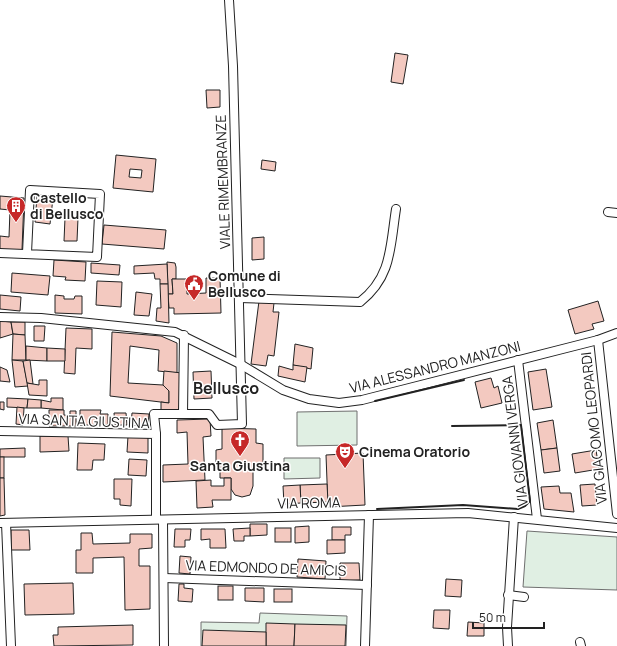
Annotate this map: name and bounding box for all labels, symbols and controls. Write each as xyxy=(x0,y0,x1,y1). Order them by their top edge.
street label: VIALE RIMEMBRANZE xyxy=(211,114,234,250)
place label: Castello di Bellusco xyxy=(30,188,104,223)
building icon: Castello di Bellusco xyxy=(5,195,27,223)
place label: Comune di Bellusco xyxy=(208,266,281,301)
public building icon: Comune di Bellusco xyxy=(183,273,205,301)
street label: VIA ALESSANDRO MANZONI xyxy=(347,336,523,397)
street label: VIA GIACOMO LEOPARDI xyxy=(576,351,611,505)
street label: VIA GIOVANNI VERGA xyxy=(497,375,532,507)
district label: Bellusco xyxy=(193,377,259,399)
street label: VIA SANTA GIUSTINA xyxy=(18,409,150,432)
church icon: Santa Giustina xyxy=(229,429,251,457)
theatre icon: Cinema Oratorio xyxy=(334,441,356,469)
place label: Cinema Oratorio xyxy=(359,442,470,461)
place label: Santa Giustina xyxy=(190,456,290,475)
street label: VIA ROMA xyxy=(277,492,341,513)
street label: VIA EDMONDO DE AMICIS xyxy=(185,555,347,580)
scale bar xyxy=(473,604,544,630)
text: 50 m xyxy=(479,609,506,626)

